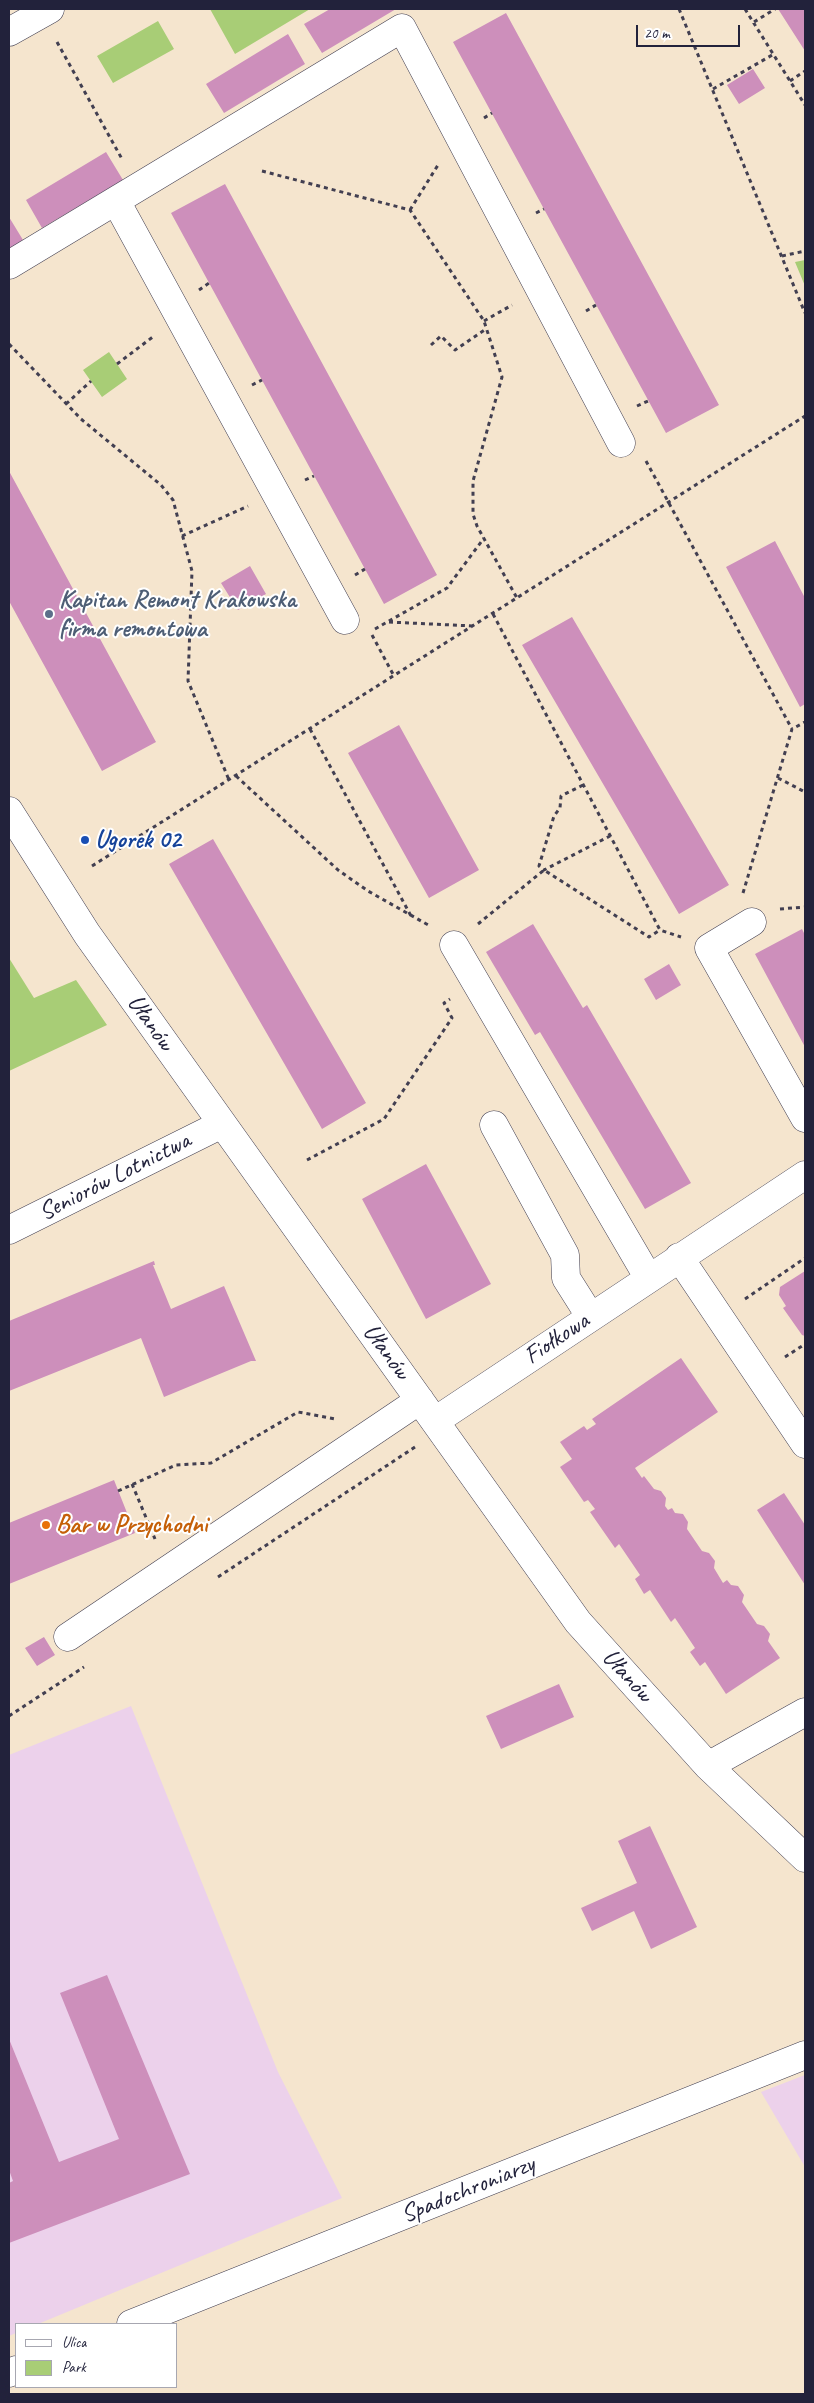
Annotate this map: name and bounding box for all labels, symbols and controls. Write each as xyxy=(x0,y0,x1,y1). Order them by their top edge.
scale bar xyxy=(639,15,743,47)
text: 20 m xyxy=(644,24,670,43)
place label: Kapitan Remont Krakowska firma remontowa xyxy=(59,585,296,644)
marker: Kapitan Remont Krakowska firma remontowa xyxy=(43,608,55,620)
place label: Ugorek 02 xyxy=(95,825,181,855)
marker: Ugorek 02 xyxy=(79,834,91,846)
street label: Ułanów xyxy=(120,989,180,1057)
street label: Seniorów Lotnictwa xyxy=(34,1126,196,1228)
street label: Fiołkowa xyxy=(519,1306,595,1372)
street label: Ułanów xyxy=(356,1318,416,1386)
place label: Bar w Przychodni xyxy=(56,1510,207,1540)
marker: Bar w Przychodni xyxy=(40,1519,52,1531)
street label: Ułanów xyxy=(595,1643,659,1709)
street label: Spadochroniarzy xyxy=(397,2150,539,2230)
legend xyxy=(15,2323,178,2388)
text: Ulica xyxy=(62,2333,86,2352)
text: Park xyxy=(62,2358,86,2377)

